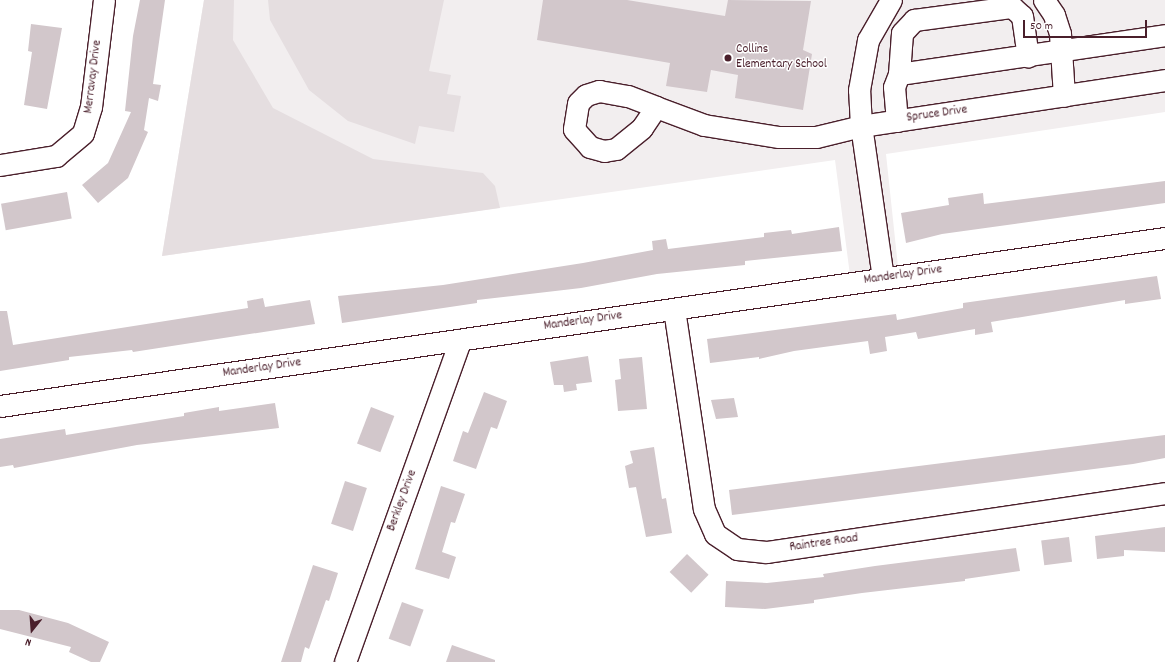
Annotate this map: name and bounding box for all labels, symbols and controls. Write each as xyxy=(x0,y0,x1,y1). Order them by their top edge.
scale bar xyxy=(1025,12,1149,38)
text: 50 m xyxy=(1030,18,1053,35)
street label: Merravay Drive xyxy=(82,39,106,115)
place label: Collins Elementary School xyxy=(736,43,827,74)
marker: Collins Elementary School xyxy=(723,53,733,63)
street label: Spruce Drive xyxy=(906,103,968,127)
street label: Manderlay Drive xyxy=(863,263,943,289)
street label: Manderlay Drive xyxy=(543,309,623,335)
street label: Manderlay Drive xyxy=(222,356,302,382)
street label: Berkley Drive xyxy=(385,468,421,534)
street label: Raintree Road xyxy=(789,531,859,557)
north arrow xyxy=(12,610,52,650)
text: N xyxy=(24,633,33,650)

